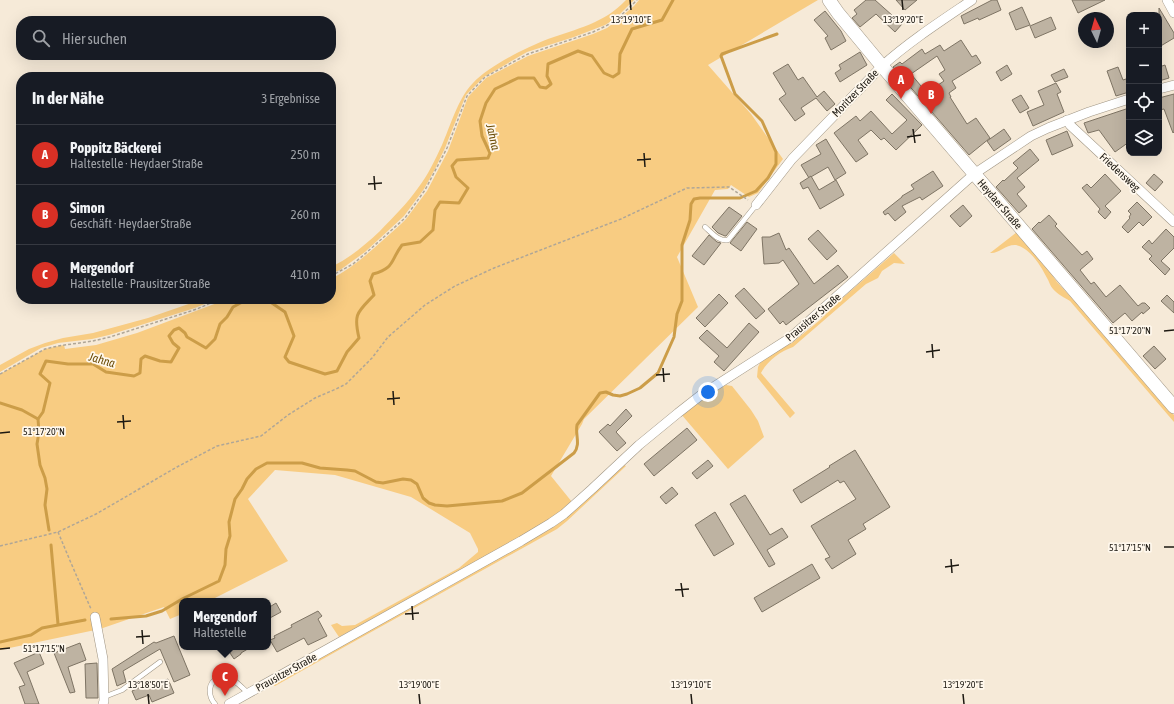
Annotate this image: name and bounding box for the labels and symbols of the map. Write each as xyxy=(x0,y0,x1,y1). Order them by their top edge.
north arrow xyxy=(1078,12,1114,48)
text: 13°19'10"E xyxy=(611,14,652,25)
text: 13°19'20"E xyxy=(883,14,924,25)
pin: A xyxy=(888,66,914,99)
street label: Moritzer Straße xyxy=(829,67,881,119)
pin: B xyxy=(918,81,944,114)
water label: Jahna xyxy=(483,121,503,152)
street label: Friedensweg xyxy=(1097,150,1143,194)
street label: Heydaer Straße xyxy=(975,177,1025,231)
street label: Prausitzer Straße xyxy=(783,291,843,343)
text: 51°17'20"N xyxy=(1109,325,1151,336)
water label: Jahna xyxy=(86,349,117,371)
your location xyxy=(698,382,718,402)
text: 51°17'20"N xyxy=(23,426,65,437)
text: 51°17'15"N xyxy=(1109,542,1151,553)
text: 51°17'15"N xyxy=(23,643,65,654)
street label: Prausitzer Straße xyxy=(253,650,319,694)
pin: C xyxy=(212,663,238,696)
text: 13°18'50"E xyxy=(128,679,169,690)
text: 13°19'00"E xyxy=(399,679,440,690)
text: 13°19'10"E xyxy=(671,679,712,690)
text: 13°19'20"E xyxy=(943,679,984,690)

